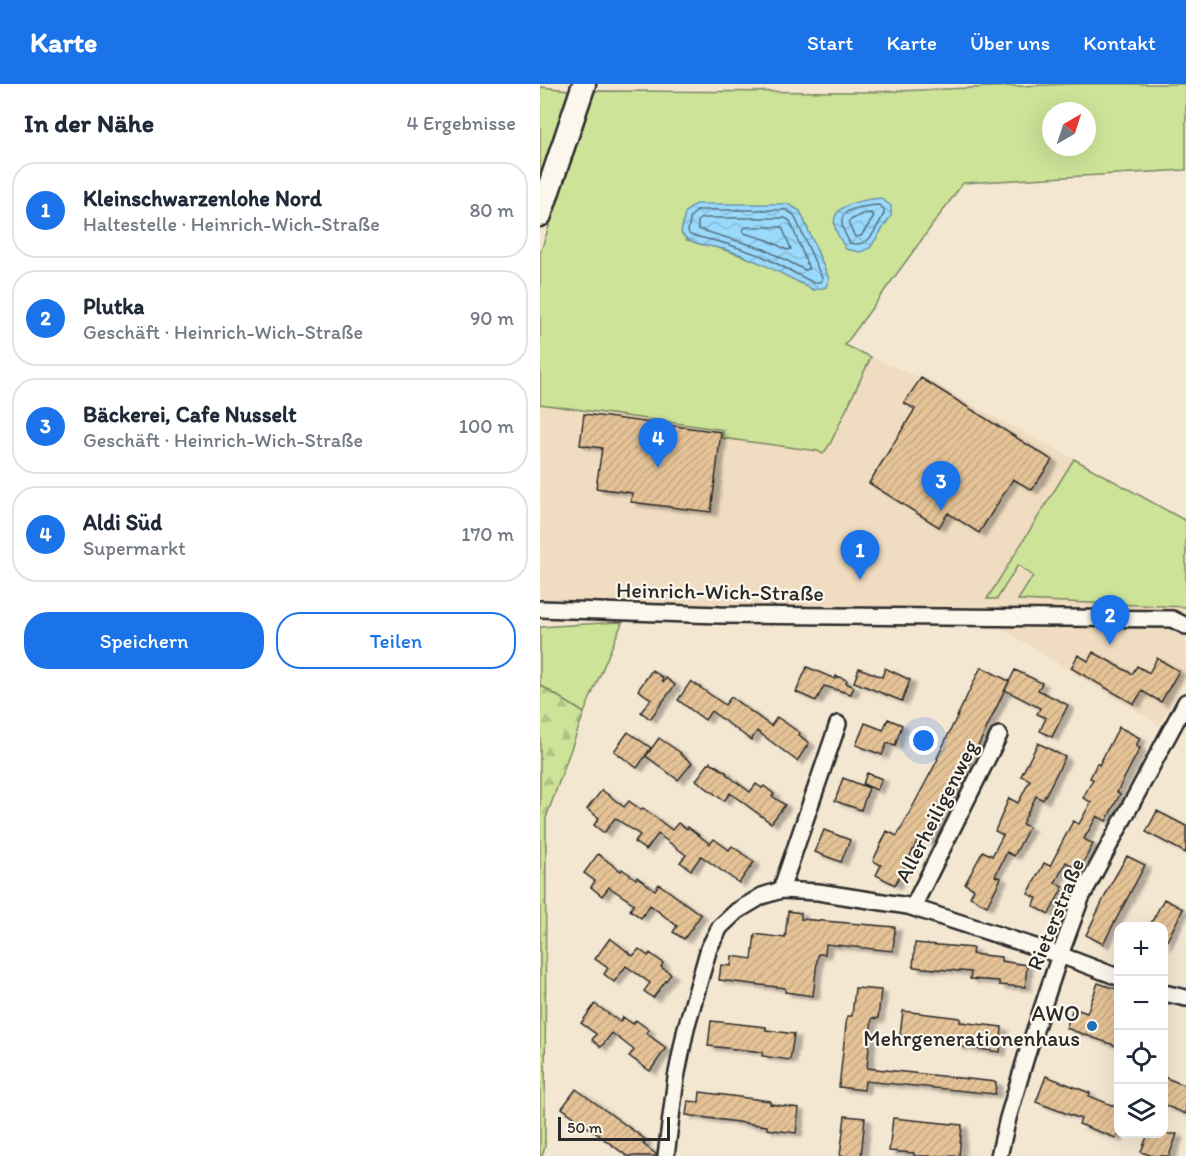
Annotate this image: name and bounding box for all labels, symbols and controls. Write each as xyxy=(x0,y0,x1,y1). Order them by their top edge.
text: Karte xyxy=(30,25,97,59)
text: Start xyxy=(807,30,853,55)
text: Karte xyxy=(886,30,937,55)
text: Über uns xyxy=(970,30,1050,55)
text: Kontakt xyxy=(1083,30,1156,55)
north arrow xyxy=(1042,102,1096,156)
text: In der Nähe xyxy=(24,107,154,139)
text: 4 Ergebnisse xyxy=(406,111,516,135)
text: Kleinschwarzenlohe Nord xyxy=(83,185,322,212)
text: 1 xyxy=(41,198,50,222)
text: 80 m xyxy=(469,198,514,222)
text: Haltestelle · Heinrich-Wich-Straße xyxy=(83,212,380,236)
text: Plutka xyxy=(83,293,144,320)
text: 2 xyxy=(40,306,51,330)
text: 90 m xyxy=(470,306,514,330)
text: Geschäft · Heinrich-Wich-Straße xyxy=(83,320,363,344)
text: Bäckerei, Cafe Nusselt xyxy=(83,401,297,428)
text: 3 xyxy=(40,414,51,438)
text: 100 m xyxy=(459,414,514,438)
pin: 4 xyxy=(638,418,678,468)
text: Geschäft · Heinrich-Wich-Straße xyxy=(83,428,363,452)
pin: 3 xyxy=(922,462,960,511)
text: Aldi Süd xyxy=(83,509,162,536)
text: 4 xyxy=(39,522,52,546)
text: 170 m xyxy=(461,522,514,546)
pin: 1 xyxy=(840,530,880,580)
text: Supermarkt xyxy=(83,536,186,560)
street label: Heinrich-Wich-Straße xyxy=(616,576,824,607)
pin: 2 xyxy=(1090,596,1130,645)
button: Speichern xyxy=(24,612,264,669)
button: Teilen xyxy=(276,612,516,669)
your location xyxy=(909,726,938,755)
street label: Allerheiligenweg xyxy=(889,735,984,887)
street label: Rieterstraße xyxy=(1021,854,1090,974)
map controls xyxy=(1114,922,1168,1138)
button: + xyxy=(1114,922,1168,976)
button: − xyxy=(1114,976,1168,1030)
place label: AWO Mehrgenerationenhaus xyxy=(863,1000,1080,1052)
marker: AWO Mehrgenerationenhaus xyxy=(1085,1019,1099,1033)
button: locate xyxy=(1114,1030,1168,1084)
button: layers xyxy=(1114,1084,1168,1138)
scale bar xyxy=(558,1114,670,1142)
text: 50 m xyxy=(567,1118,602,1137)

